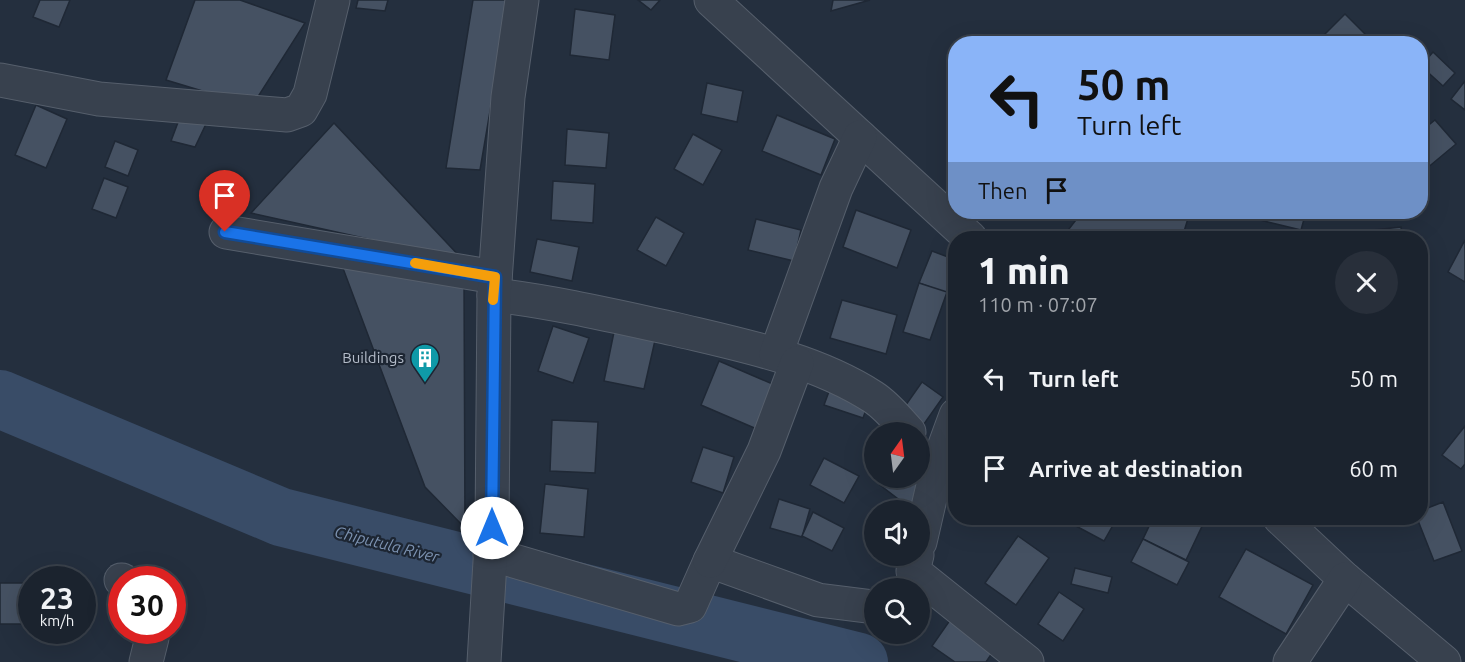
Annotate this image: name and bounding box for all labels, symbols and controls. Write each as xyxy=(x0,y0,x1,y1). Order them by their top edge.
icon: left xyxy=(978,60,1056,138)
text: 50 m xyxy=(1077,61,1171,108)
text: Turn left xyxy=(1077,110,1181,140)
pin xyxy=(199,170,250,232)
icon: arrive xyxy=(1040,174,1073,207)
text: Then xyxy=(978,178,1028,203)
icon: arrive xyxy=(208,179,241,212)
text: 1 min xyxy=(978,250,1070,291)
button: close xyxy=(1335,251,1398,314)
text: 110 m · 07:07 xyxy=(978,293,1098,316)
building icon: Buildings xyxy=(409,342,441,384)
place label: Buildings xyxy=(342,349,404,366)
icon: left xyxy=(978,362,1011,395)
text: Turn left xyxy=(1029,366,1119,391)
text: 50 m xyxy=(1349,366,1398,391)
north arrow xyxy=(864,422,930,488)
map controls xyxy=(864,422,930,644)
icon: arrive xyxy=(978,452,1011,485)
text: Arrive at destination xyxy=(1029,456,1243,481)
text: 60 m xyxy=(1349,456,1398,481)
position arrow xyxy=(460,496,524,560)
button: sound xyxy=(864,500,930,566)
water label: Chiputula River xyxy=(333,522,442,566)
speed limit sign: 30 xyxy=(108,566,186,644)
button: search xyxy=(864,578,930,644)
text: 23 xyxy=(40,581,74,615)
text: km/h xyxy=(40,612,74,629)

